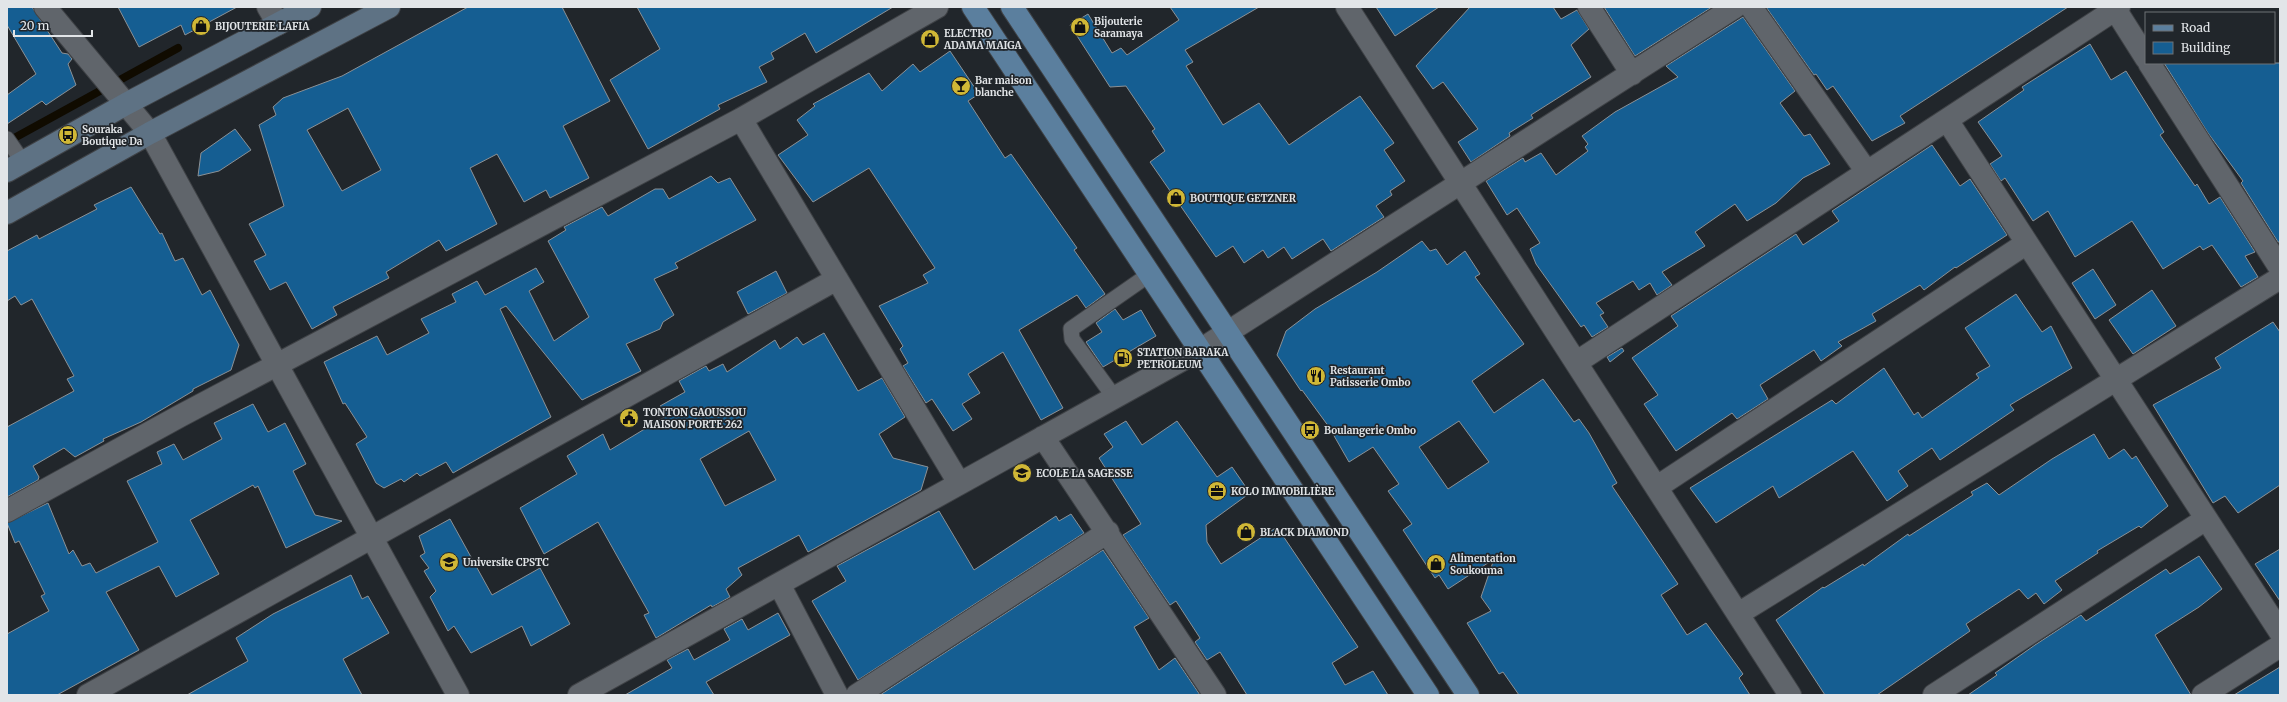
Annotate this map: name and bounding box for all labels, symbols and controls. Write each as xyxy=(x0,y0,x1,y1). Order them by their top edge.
scale bar xyxy=(14,12,92,38)
legend xyxy=(2145,12,2275,64)
shop icon: BIJOUTERIE LAFIA xyxy=(190,15,212,37)
place label: Bijouterie Saramaya xyxy=(1094,15,1143,40)
shop icon: Bijouterie Saramaya xyxy=(1069,16,1091,38)
text: 20 m xyxy=(20,18,49,33)
place label: BIJOUTERIE LAFIA xyxy=(215,20,310,33)
text: Road xyxy=(2181,20,2210,35)
place label: ELECTRO ADAMA MAIGA xyxy=(943,27,1023,52)
shop icon: ELECTRO ADAMA MAIGA xyxy=(919,28,941,50)
text: Building xyxy=(2181,40,2231,55)
place label: Bar maison blanche xyxy=(975,74,1032,99)
bar icon: Bar maison blanche xyxy=(950,75,972,97)
place label: Souraka Boutique Da xyxy=(82,123,143,148)
bus stop icon: Souraka Boutique Da xyxy=(57,124,79,146)
shop icon: BOUTIQUE GETZNER xyxy=(1165,187,1187,209)
place label: BOUTIQUE GETZNER xyxy=(1190,192,1297,205)
place label: STATION BARAKA PETROLEUM xyxy=(1137,346,1229,371)
fuel station icon: STATION BARAKA PETROLEUM xyxy=(1112,347,1134,369)
place label: Restaurant Patisserie Ombo xyxy=(1330,364,1411,389)
restaurant icon: Restaurant Patisserie Ombo xyxy=(1305,365,1327,387)
place label: TONTON GAOUSSOU MAISON PORTE 262 xyxy=(643,406,746,431)
public building icon: TONTON GAOUSSOU MAISON PORTE 262 xyxy=(618,407,640,429)
bus stop icon: Boulangerie Ombo xyxy=(1299,419,1321,441)
place label: Boulangerie Ombo xyxy=(1324,424,1416,437)
school or university icon: ECOLE LA SAGESSE xyxy=(1011,462,1033,484)
place label: ECOLE LA SAGESSE xyxy=(1036,467,1133,480)
office icon: KOLO IMMOBILIÈRE xyxy=(1206,480,1228,502)
place label: KOLO IMMOBILIÈRE xyxy=(1231,484,1335,498)
shop icon: BLACK DIAMOND xyxy=(1235,521,1257,543)
place label: BLACK DIAMOND xyxy=(1260,526,1349,539)
school or university icon: Universite CPSTC xyxy=(438,551,460,573)
place label: Alimentation Soukouma xyxy=(1449,552,1516,577)
shop icon: Alimentation Soukouma xyxy=(1425,553,1447,575)
place label: Universite CPSTC xyxy=(463,556,549,569)

